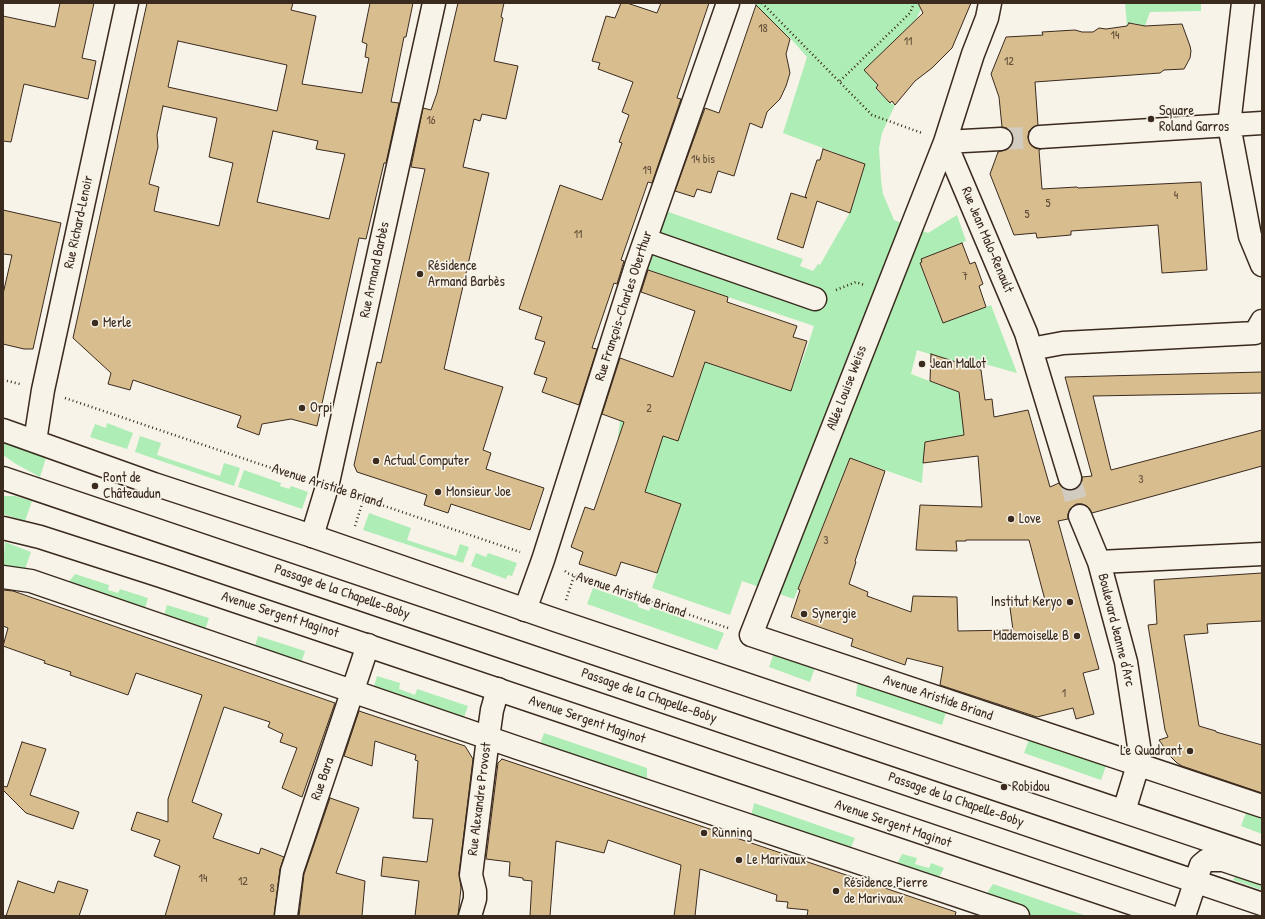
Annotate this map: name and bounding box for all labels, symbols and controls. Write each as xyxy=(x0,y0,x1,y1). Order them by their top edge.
house number: 18 xyxy=(758,22,768,36)
house number: 14 xyxy=(1111,29,1119,43)
house number: 11 xyxy=(904,35,912,49)
house number: 12 xyxy=(1004,55,1014,69)
place label: Square Roland Garros xyxy=(1159,103,1229,136)
house number: 16 xyxy=(426,114,436,128)
marker: Square Roland Garros xyxy=(1146,114,1156,124)
house number: 14 bis xyxy=(691,153,715,167)
house number: 19 xyxy=(643,164,651,178)
street label: Rue Richard-Lenoir xyxy=(61,174,97,270)
street label: Rue Jean Malo-Renault xyxy=(957,185,1017,295)
house number: 4 xyxy=(1174,189,1178,203)
house number: 5 xyxy=(1045,197,1051,211)
house number: 5 xyxy=(1024,208,1030,222)
street label: Rue Armand Barbès xyxy=(357,220,393,320)
house number: 11 xyxy=(574,228,582,242)
street label: Rue François-Charles Oberthur xyxy=(592,229,656,383)
place label: Résidence Armand Barbès xyxy=(428,258,505,290)
marker: Résidence Armand Barbès xyxy=(415,269,425,279)
house number: 7 xyxy=(962,270,968,284)
place label: Merle xyxy=(103,315,132,331)
marker: Merle xyxy=(90,318,100,328)
street label: Allée Louise Weiss xyxy=(823,343,871,433)
place label: Jean Mallot xyxy=(930,356,986,372)
marker: Jean Mallot xyxy=(917,359,927,369)
place label: Orpi xyxy=(310,400,332,416)
house number: 2 xyxy=(646,402,652,416)
marker: Orpi xyxy=(297,403,307,413)
place label: Actual Computer xyxy=(384,453,469,469)
marker: Actual Computer xyxy=(371,456,381,466)
street label: Avenue Aristide Briand xyxy=(270,460,384,512)
place label: Pont de Châteaudun xyxy=(103,470,161,502)
house number: 3 xyxy=(1138,473,1144,487)
marker: Pont de Châteaudun xyxy=(90,481,100,491)
place label: Monsieur Joe xyxy=(446,484,511,500)
marker: Monsieur Joe xyxy=(433,487,443,497)
place label: Love xyxy=(1019,511,1041,527)
marker: Love xyxy=(1006,514,1016,524)
house number: 3 xyxy=(823,534,829,548)
street label: Passage de la Chapelle-Boby xyxy=(272,561,412,623)
street label: Avenue Aristide Briand xyxy=(574,568,688,622)
street label: Boulevard Jeanne d'Arc xyxy=(1094,572,1138,688)
street label: Avenue Sergent Maginot xyxy=(219,588,341,642)
place label: Institut Keryo xyxy=(991,594,1062,610)
marker: Institut Keryo xyxy=(1065,597,1075,607)
place label: Synergie xyxy=(812,606,857,622)
marker: Synergie xyxy=(799,609,809,619)
place label: Mademoiselle B xyxy=(993,628,1069,644)
marker: Mademoiselle B xyxy=(1072,631,1082,641)
street label: Passage de la Chapelle-Boby xyxy=(579,665,719,727)
street label: Avenue Aristide Briand xyxy=(881,671,995,725)
house number: 1 xyxy=(1062,687,1066,701)
street label: Avenue Sergent Maginot xyxy=(526,692,648,748)
street label: Rue Alexandre Provost xyxy=(465,741,495,857)
place label: Le Quadrant xyxy=(1120,743,1182,759)
marker: Le Quadrant xyxy=(1185,746,1195,756)
street label: Rue Bara xyxy=(308,755,338,803)
street label: Passage de la Chapelle-Boby xyxy=(886,769,1026,831)
place label: Robidou xyxy=(1012,779,1050,795)
marker: Robidou xyxy=(999,782,1009,792)
street label: Avenue Sergent Maginot xyxy=(832,796,954,852)
place label: Running xyxy=(712,825,752,841)
marker: Running xyxy=(699,828,709,838)
place label: Le Marivaux xyxy=(747,852,806,868)
marker: Le Marivaux xyxy=(734,855,744,865)
house number: 14 xyxy=(199,872,207,886)
house number: 12 xyxy=(238,875,248,889)
place label: Résidence Pierre de Marivaux xyxy=(844,875,928,908)
house number: 8 xyxy=(269,882,275,896)
marker: Résidence Pierre de Marivaux xyxy=(831,886,841,896)

